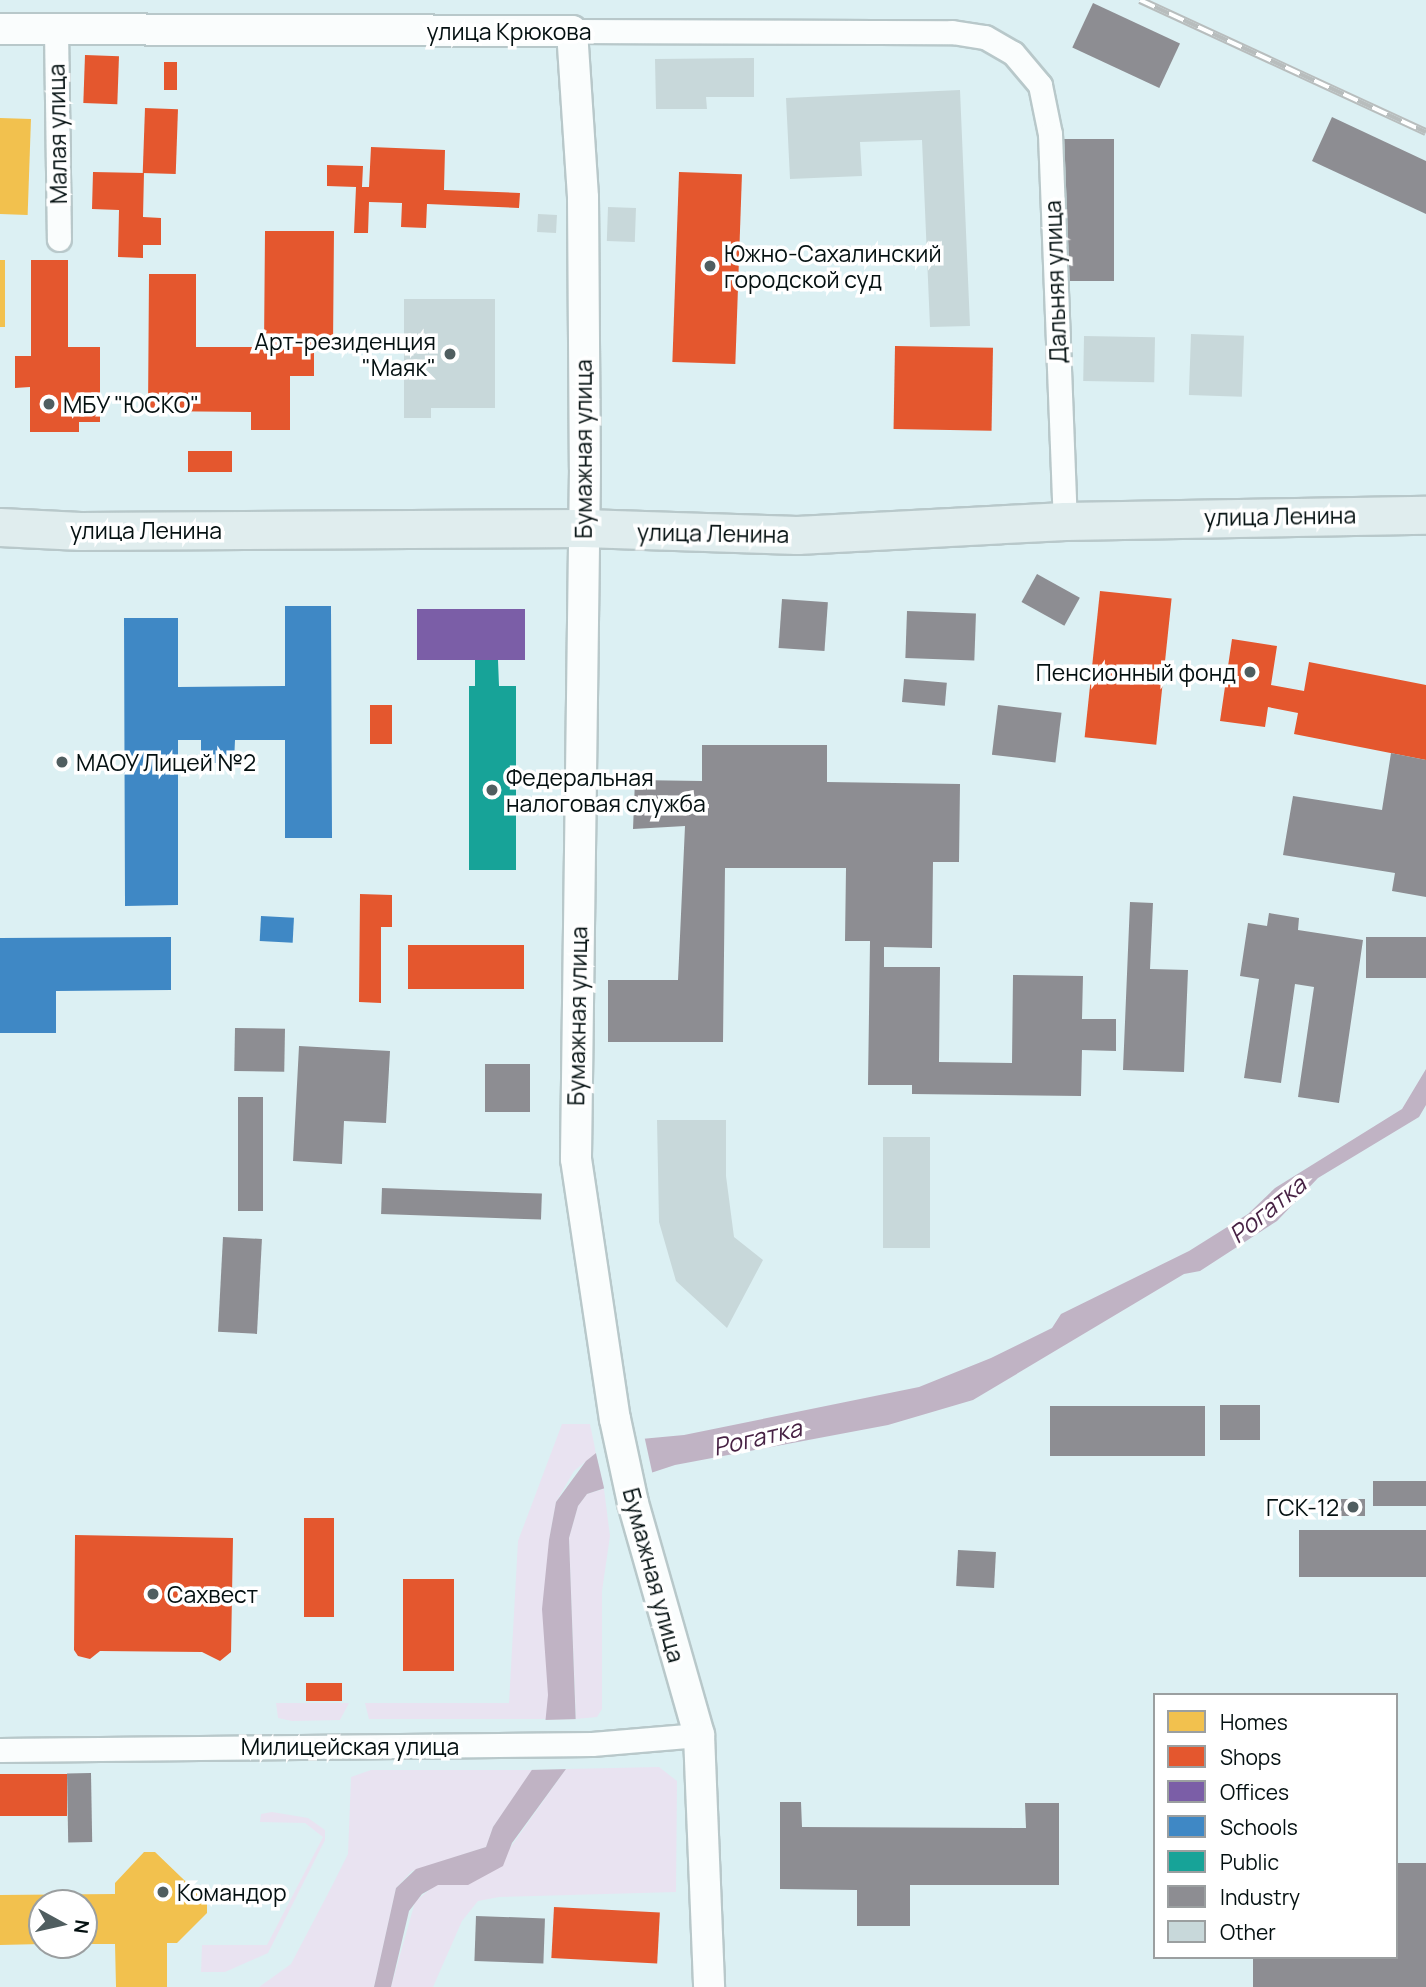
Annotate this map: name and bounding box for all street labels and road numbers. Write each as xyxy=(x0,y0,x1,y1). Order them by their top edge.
street label: улица Крюкова xyxy=(427,17,591,45)
street label: Малая улица xyxy=(42,64,72,204)
street label: Дальняя улица xyxy=(1038,200,1072,364)
street label: Бумажная улица xyxy=(569,359,597,539)
street label: улица Ленина xyxy=(1204,501,1356,531)
street label: улица Ленина xyxy=(70,516,222,544)
street label: улица Ленина xyxy=(637,518,789,548)
street label: Бумажная улица xyxy=(562,926,592,1106)
street label: Бумажная улица xyxy=(617,1485,691,1665)
street label: Милицейская улица xyxy=(241,1732,459,1760)

